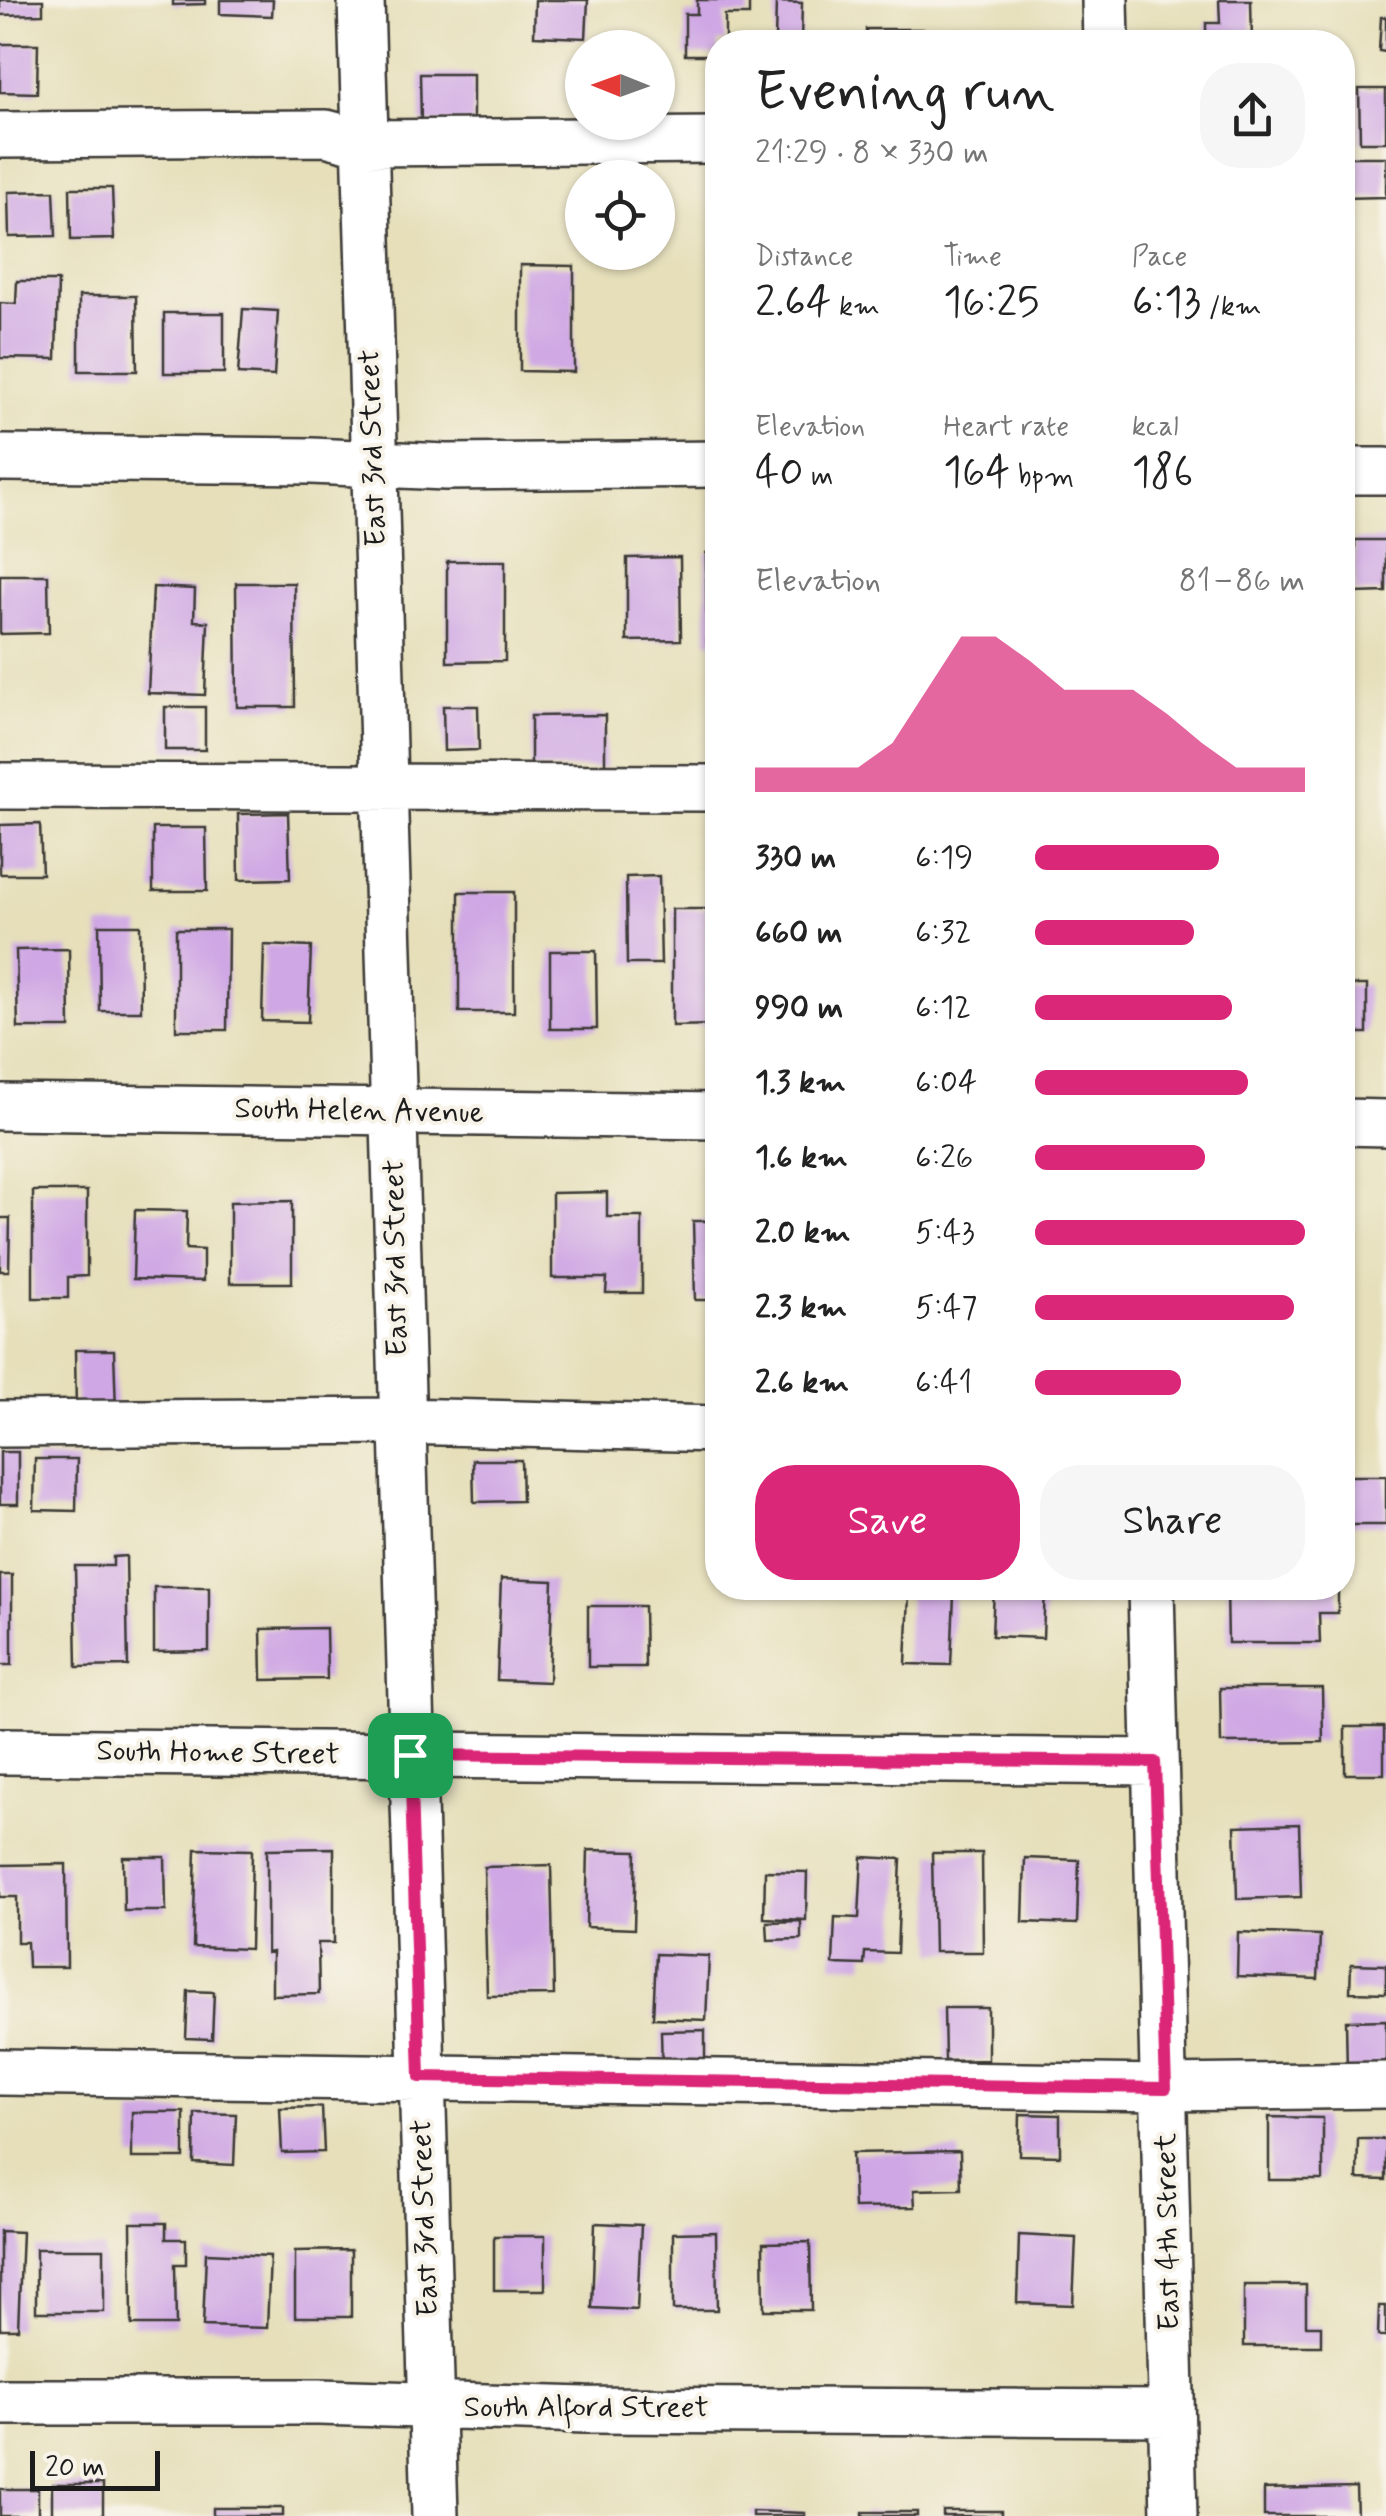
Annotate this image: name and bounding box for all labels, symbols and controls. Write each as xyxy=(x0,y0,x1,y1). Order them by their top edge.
north arrow xyxy=(565,30,675,140)
map controls xyxy=(565,30,675,270)
text: Evening run xyxy=(755,58,1055,130)
button: share xyxy=(1200,63,1305,168)
text: 21:29 · 8 × 330 m xyxy=(755,132,989,174)
button: locate xyxy=(565,160,675,270)
text: Distance xyxy=(755,239,853,276)
text: Time xyxy=(943,239,1002,276)
text: Pace xyxy=(1132,239,1187,276)
text: 2.64 xyxy=(755,276,831,331)
text: 16:25 xyxy=(943,276,1040,331)
text: 6:13 xyxy=(1132,276,1201,331)
text: km xyxy=(831,289,880,326)
text: /km xyxy=(1201,289,1262,326)
street label: East 3rd Street xyxy=(350,349,396,547)
text: Elevation xyxy=(755,409,865,446)
text: Heart rate xyxy=(943,409,1069,446)
text: kcal xyxy=(1132,409,1179,446)
text: 40 xyxy=(755,446,803,501)
text: 164 xyxy=(943,446,1010,501)
text: 186 xyxy=(1132,446,1193,501)
text: m xyxy=(803,459,833,496)
text: bpm xyxy=(1010,459,1074,496)
text: Elevation xyxy=(755,560,881,602)
text: 81–86 m xyxy=(1179,560,1305,602)
text: 330 m xyxy=(755,837,836,879)
text: 6:19 xyxy=(915,837,973,879)
text: 660 m xyxy=(755,912,842,954)
text: 6:32 xyxy=(915,912,971,954)
text: 990 m xyxy=(755,987,843,1029)
text: 6:12 xyxy=(915,987,971,1029)
text: 1.3 km xyxy=(755,1062,846,1104)
text: 6:04 xyxy=(915,1062,977,1104)
street label: South Helen Avenue xyxy=(234,1089,484,1133)
text: 1.6 km xyxy=(755,1137,848,1179)
text: 6:26 xyxy=(915,1137,973,1179)
street label: East 3rd Street xyxy=(375,1159,417,1357)
text: 2.0 km xyxy=(755,1212,851,1254)
text: 5:43 xyxy=(915,1212,975,1254)
text: 2.3 km xyxy=(755,1287,847,1329)
text: 5:47 xyxy=(915,1287,977,1329)
text: 2.6 km xyxy=(755,1362,849,1404)
text: 6:41 xyxy=(915,1362,972,1404)
button: Save xyxy=(755,1465,1020,1580)
button: Share xyxy=(1040,1465,1305,1580)
pin xyxy=(368,1713,453,1798)
icon: arrive xyxy=(383,1728,438,1783)
street label: South Home Street xyxy=(96,1731,340,1775)
street label: East 3rd Street xyxy=(402,2119,448,2317)
street label: East 4th Street xyxy=(1147,2132,1189,2331)
street label: South Alford Street xyxy=(463,2388,709,2429)
scale bar xyxy=(30,2446,160,2490)
text: 20 m xyxy=(45,2450,105,2487)

